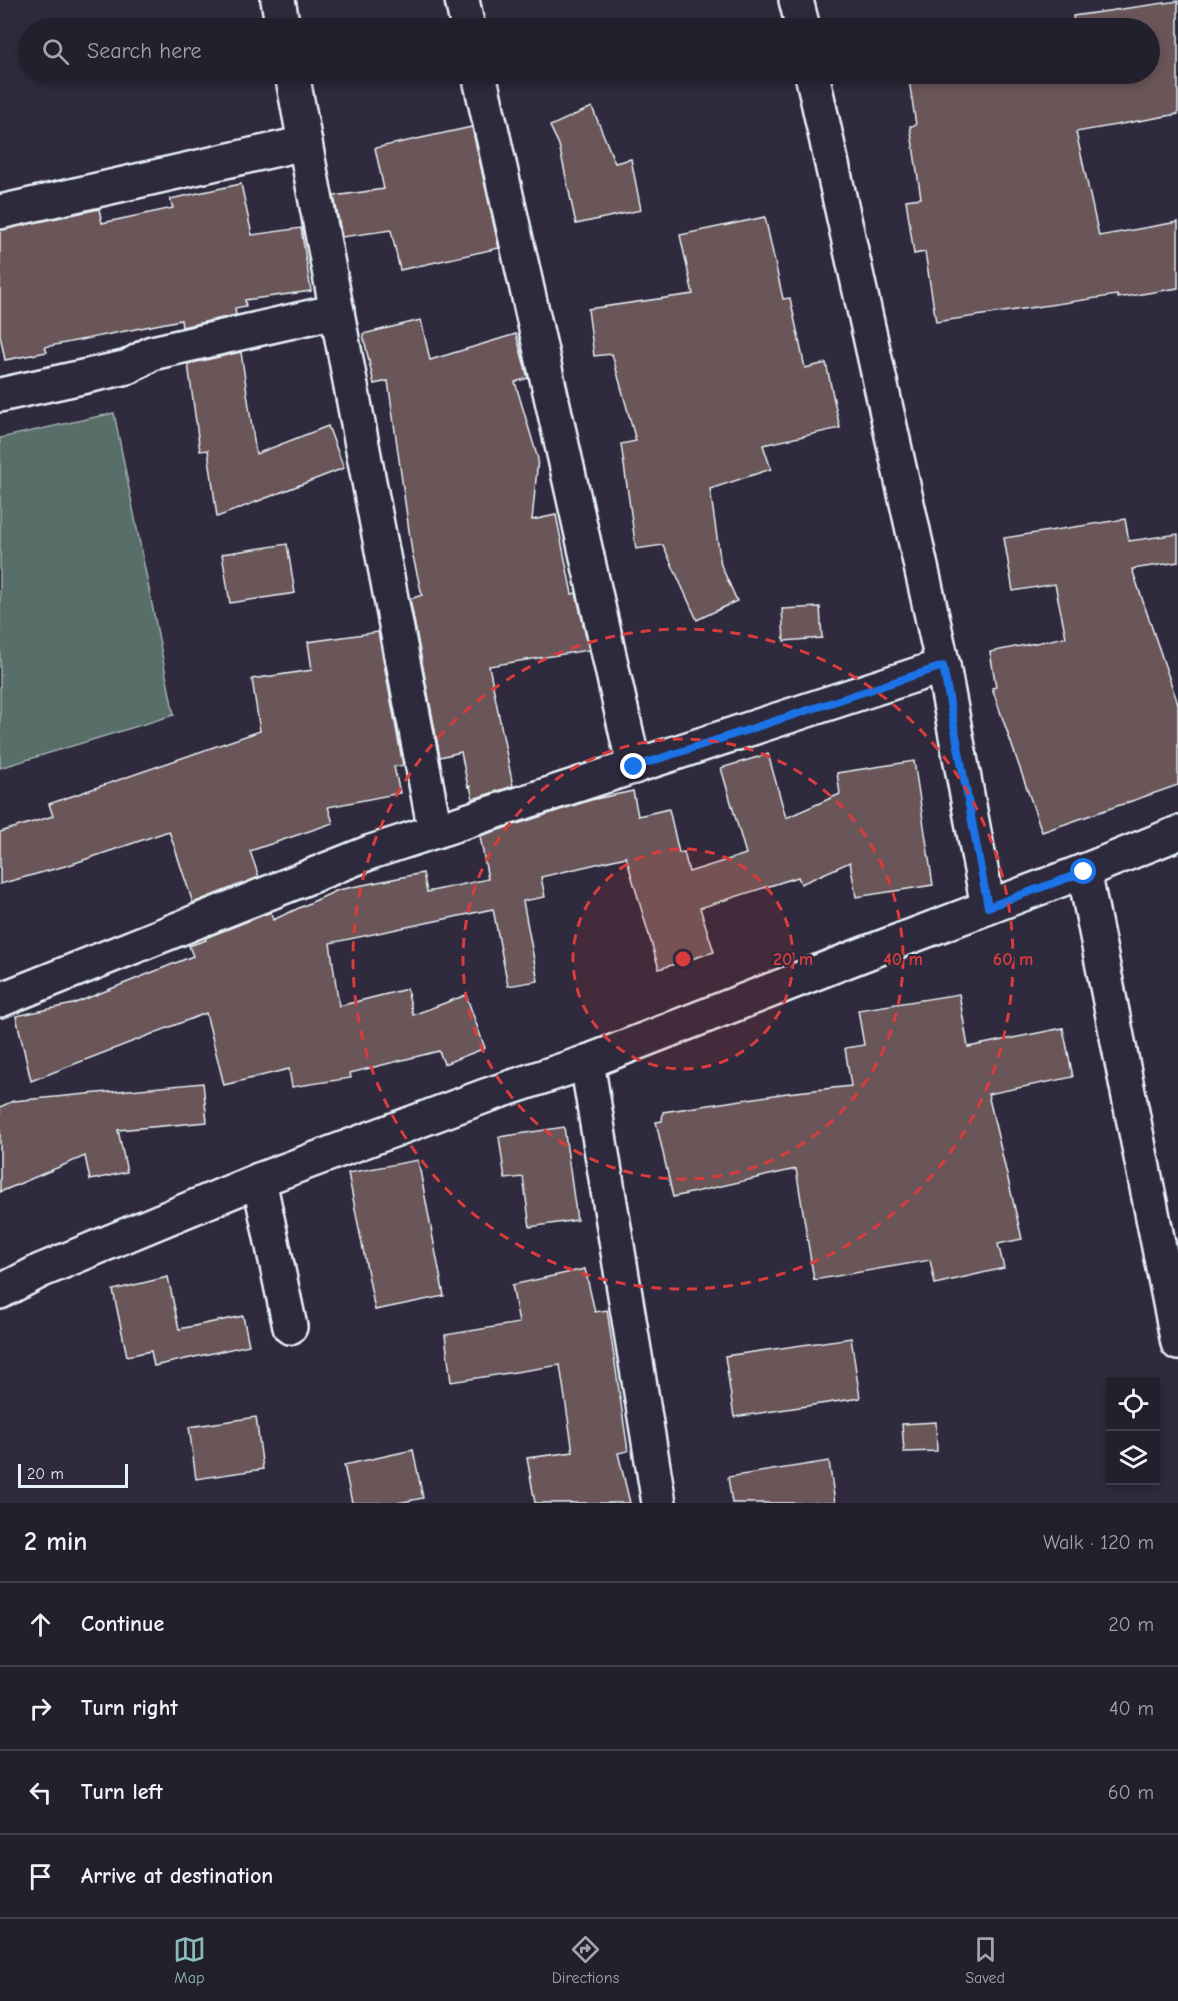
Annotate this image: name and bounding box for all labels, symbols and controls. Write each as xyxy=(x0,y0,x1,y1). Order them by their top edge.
search box xyxy=(18,18,1160,84)
icon: search xyxy=(39,35,72,68)
text: Search here xyxy=(87,38,202,64)
route end xyxy=(620,753,646,779)
route start xyxy=(1070,858,1096,884)
centre of rings xyxy=(673,949,693,969)
text: 20 m xyxy=(773,949,813,970)
text: 40 m xyxy=(883,949,923,970)
text: 60 m xyxy=(993,949,1033,970)
map controls xyxy=(1106,1377,1160,1485)
button: locate xyxy=(1106,1377,1160,1431)
button: layers xyxy=(1106,1431,1160,1485)
scale bar xyxy=(18,1461,128,1488)
text: 20 m xyxy=(27,1465,64,1483)
text: 2 min xyxy=(24,1527,87,1557)
text: Walk · 120 m xyxy=(1043,1531,1154,1554)
icon: ahead xyxy=(24,1608,57,1641)
text: Continue xyxy=(81,1611,164,1637)
text: 20 m xyxy=(1108,1613,1154,1636)
icon: right xyxy=(24,1692,57,1725)
text: Turn right xyxy=(81,1695,178,1721)
text: 40 m xyxy=(1109,1697,1154,1720)
icon: left xyxy=(24,1776,57,1809)
text: Turn left xyxy=(81,1779,163,1805)
text: 60 m xyxy=(1108,1781,1154,1804)
icon: arrive xyxy=(24,1860,57,1893)
text: Arrive at destination xyxy=(81,1863,273,1889)
tab: Map xyxy=(173,1933,206,1987)
tab: Directions xyxy=(552,1933,619,1987)
tab: Saved xyxy=(965,1933,1005,1987)

